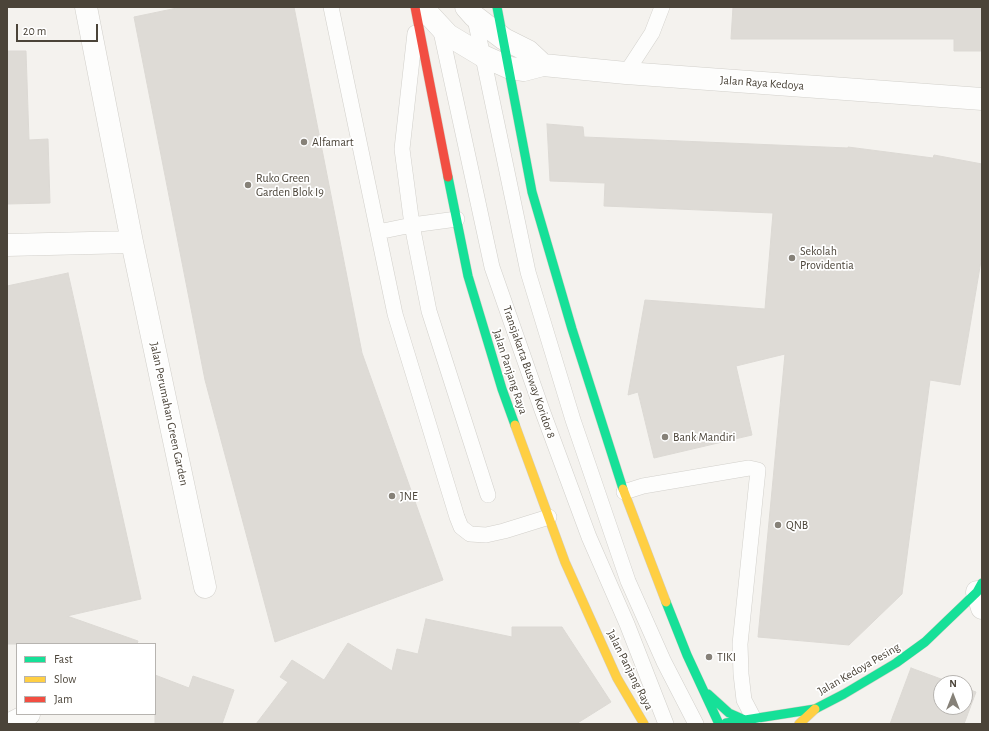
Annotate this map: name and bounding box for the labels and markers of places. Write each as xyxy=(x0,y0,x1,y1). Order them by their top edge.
place label: Alfamart xyxy=(312,135,354,149)
marker: Alfamart xyxy=(299,137,309,147)
place label: Ruko Green Garden Blok I9 xyxy=(256,171,324,199)
marker: Ruko Green Garden Blok I9 xyxy=(243,180,253,190)
place label: Sekolah Providentia xyxy=(800,244,854,272)
marker: Sekolah Providentia xyxy=(787,253,797,263)
place label: Bank Mandiri xyxy=(673,430,735,444)
marker: Bank Mandiri xyxy=(660,432,670,442)
place label: JNE xyxy=(400,489,418,503)
marker: JNE xyxy=(387,491,397,501)
place label: QNB xyxy=(786,518,808,532)
marker: QNB xyxy=(773,520,783,530)
place label: TIKI xyxy=(717,650,736,664)
marker: TIKI xyxy=(704,652,714,662)

